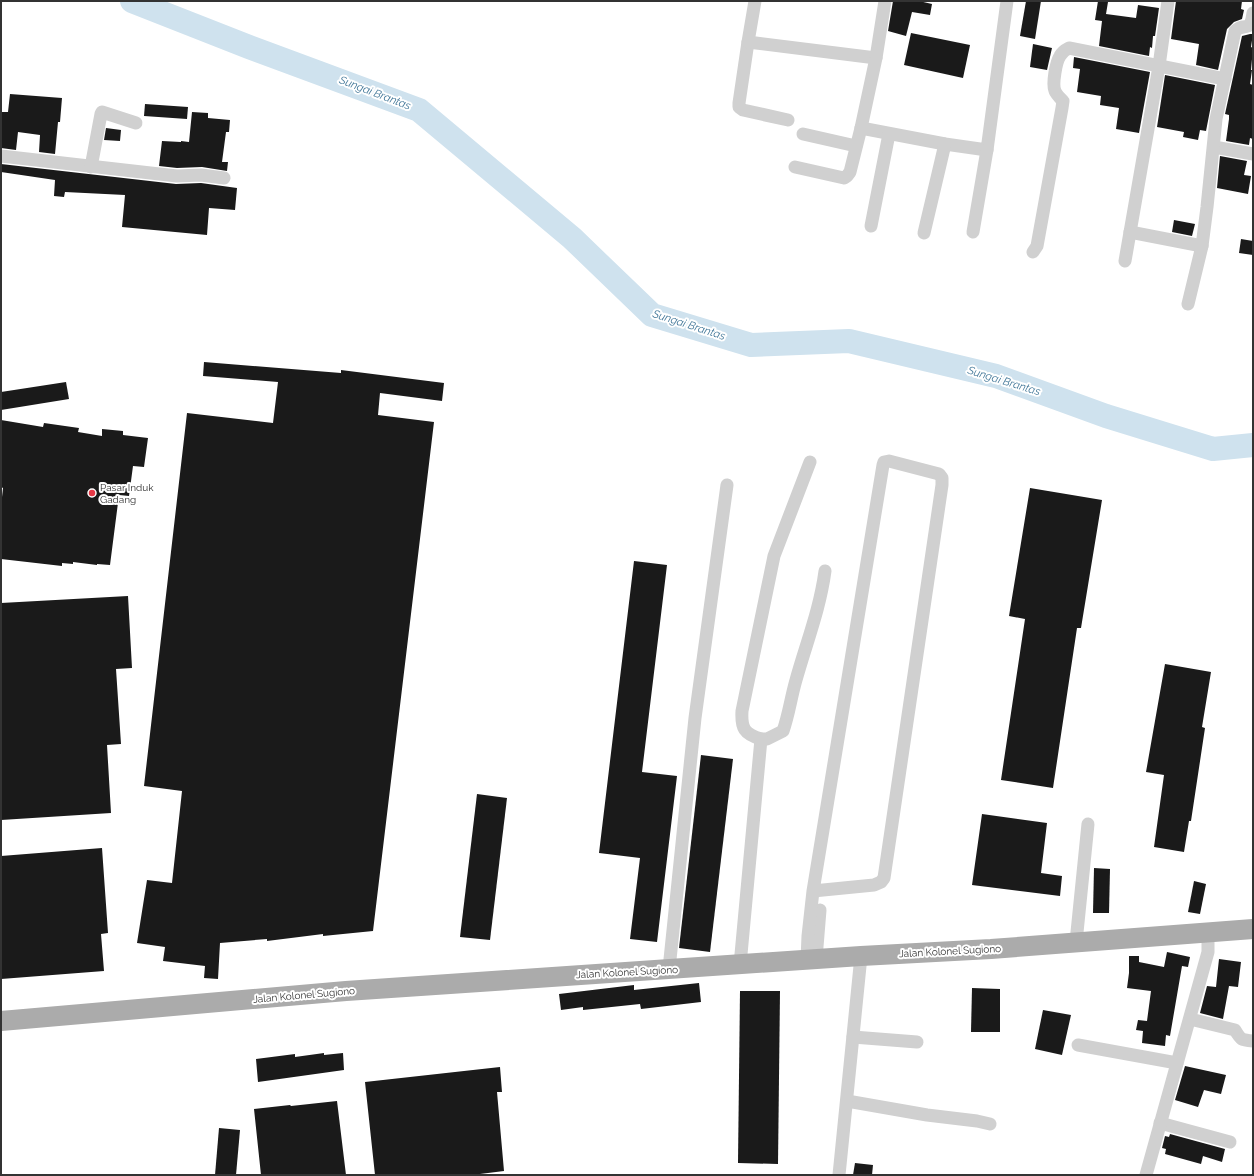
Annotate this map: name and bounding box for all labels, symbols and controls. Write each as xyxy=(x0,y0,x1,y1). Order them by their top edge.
water label: Sungai Brantas xyxy=(337,73,413,113)
water label: Sungai Brantas xyxy=(650,307,727,343)
water label: Sungai Brantas xyxy=(965,363,1042,398)
place label: Pasar Induk Gadang xyxy=(100,482,154,505)
marker: Pasar Induk Gadang xyxy=(87,488,97,498)
street label: Jalan Kolonel Sugiono xyxy=(899,943,1001,959)
street label: Jalan Kolonel Sugiono xyxy=(576,964,678,980)
street label: Jalan Kolonel Sugiono xyxy=(253,985,355,1005)

